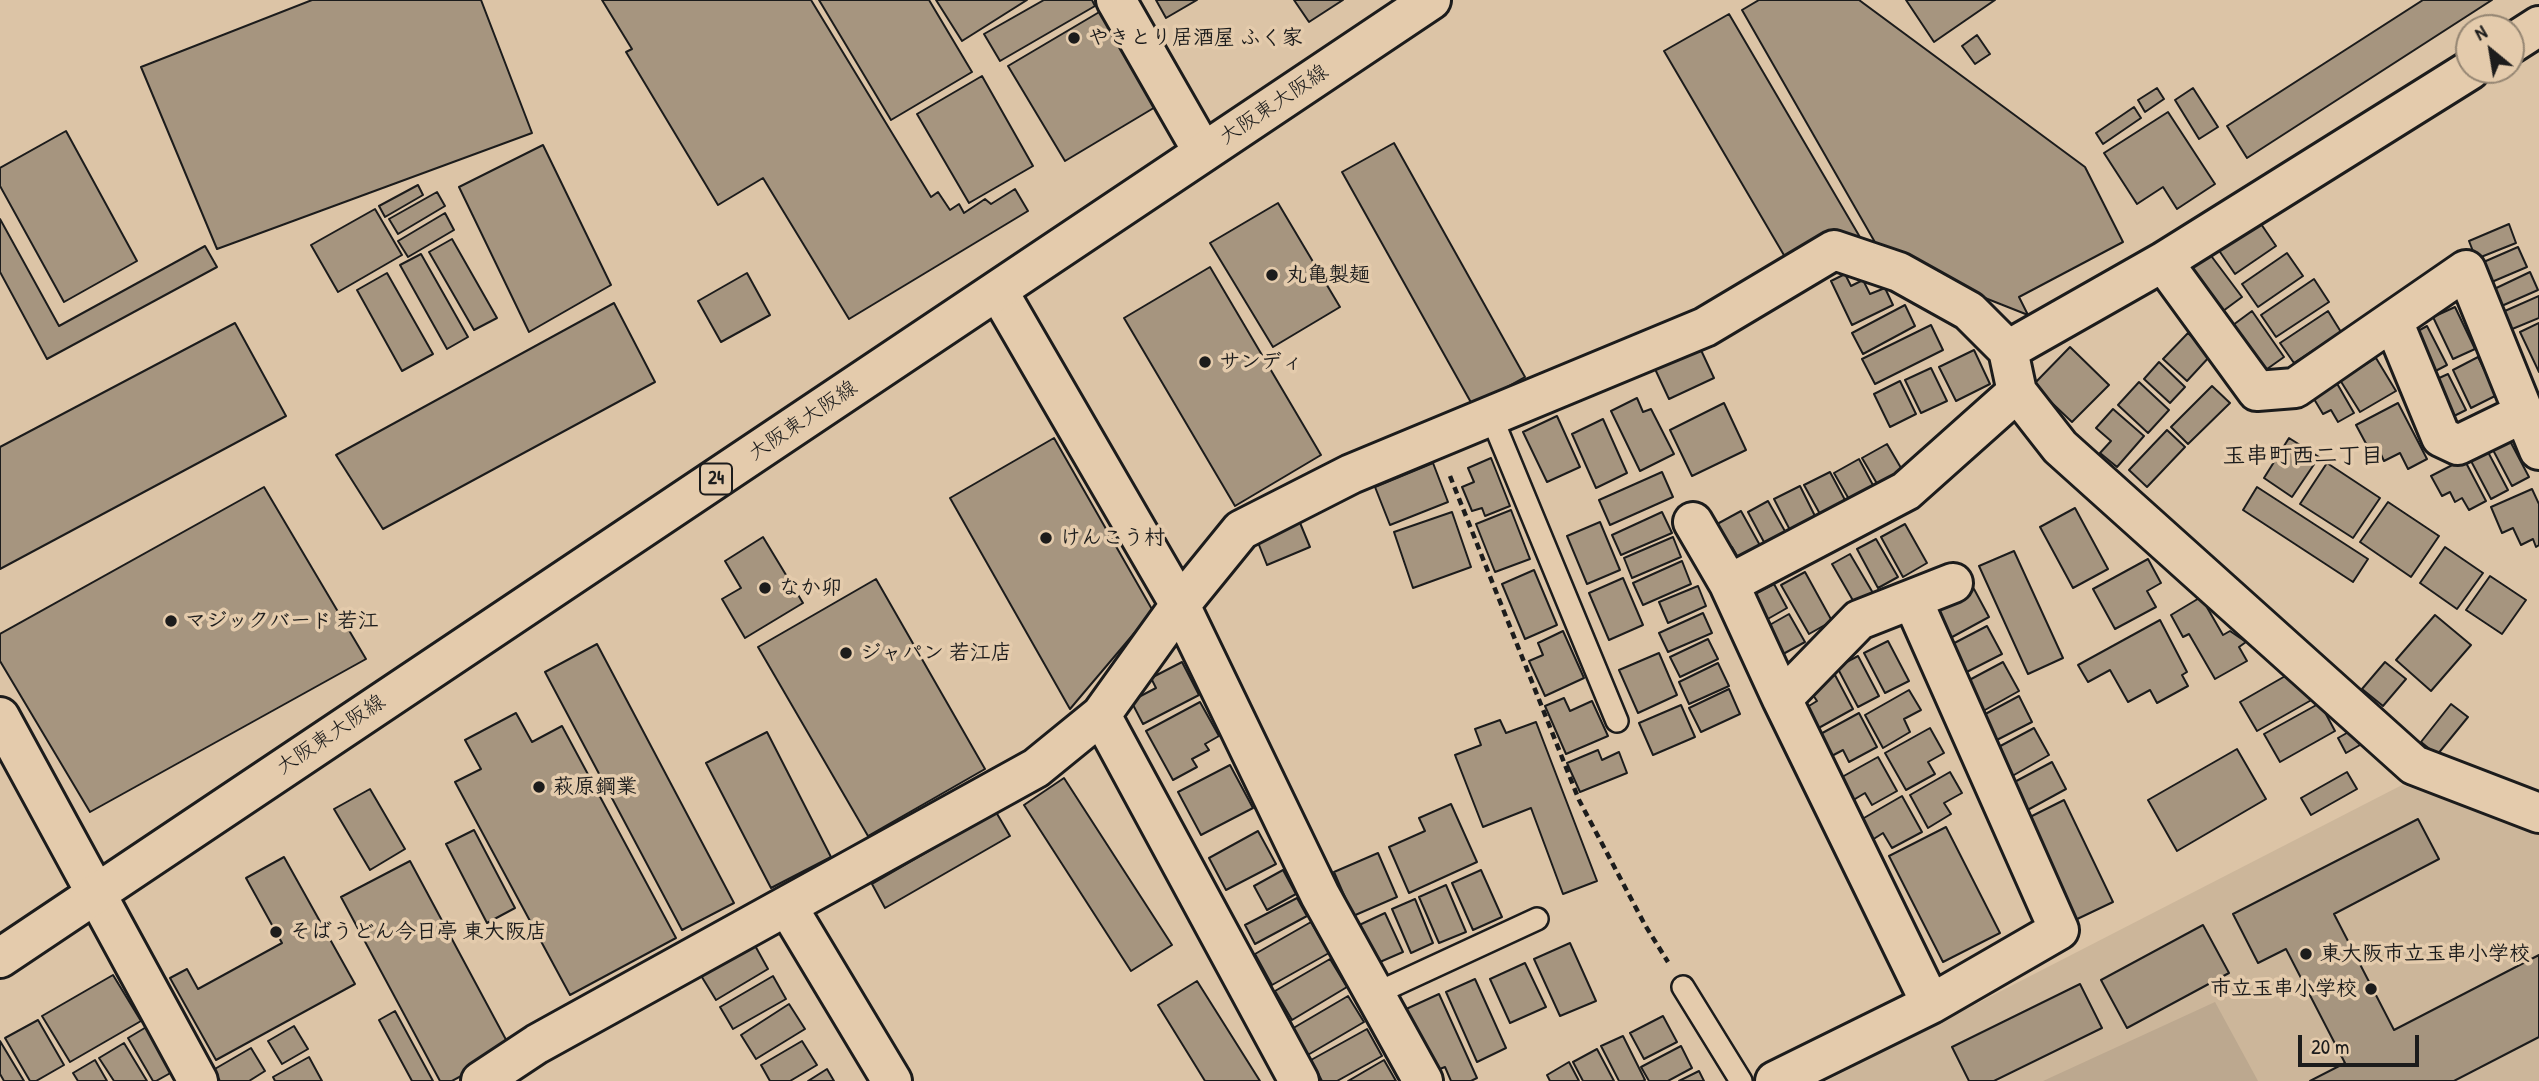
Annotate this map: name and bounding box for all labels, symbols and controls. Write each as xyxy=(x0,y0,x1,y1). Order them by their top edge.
north arrow xyxy=(2455,14,2525,84)
text: N xyxy=(2470,19,2491,46)
place label: やきとり居酒屋 ふく家 xyxy=(1088,25,1303,51)
marker: やきとり居酒屋 ふく家 xyxy=(1066,30,1082,46)
street label: 大阪東大阪線 xyxy=(1215,59,1333,151)
place label: 丸亀製麺 xyxy=(1286,262,1370,288)
marker: 丸亀製麺 xyxy=(1264,267,1280,283)
place label: サンディ xyxy=(1219,349,1303,375)
marker: サンディ xyxy=(1197,354,1213,370)
street label: 大阪東大阪線 xyxy=(744,375,862,467)
district label: 玉串町西二丁目 xyxy=(2223,443,2383,471)
road number: 24 xyxy=(700,464,732,494)
place label: けんこう村 xyxy=(1060,525,1165,551)
marker: けんこう村 xyxy=(1038,530,1054,546)
place label: なか卯 xyxy=(779,575,842,601)
marker: なか卯 xyxy=(757,580,773,596)
place label: マジックバード 若江 xyxy=(185,608,379,634)
marker: マジックバード 若江 xyxy=(163,613,179,629)
place label: ジャパン 若江店 xyxy=(860,640,1012,666)
marker: ジャパン 若江店 xyxy=(838,645,854,661)
street label: 大阪東大阪線 xyxy=(272,689,390,781)
place label: 萩原鋼業 xyxy=(553,774,637,800)
marker: 萩原鋼業 xyxy=(531,779,547,795)
place label: そばうどん今日亭 東大阪店 xyxy=(290,919,547,945)
marker: そばうどん今日亭 東大阪店 xyxy=(268,924,284,940)
place label: 東大阪市立玉串小学校 xyxy=(2320,941,2530,967)
marker: 東大阪市立玉串小学校 xyxy=(2298,946,2314,962)
place label: 市立玉串小学校 xyxy=(2210,976,2357,1002)
marker: 市立玉串小学校 xyxy=(2363,981,2379,997)
scale bar xyxy=(2301,1021,2422,1066)
text: 20 m xyxy=(2311,1032,2349,1061)

